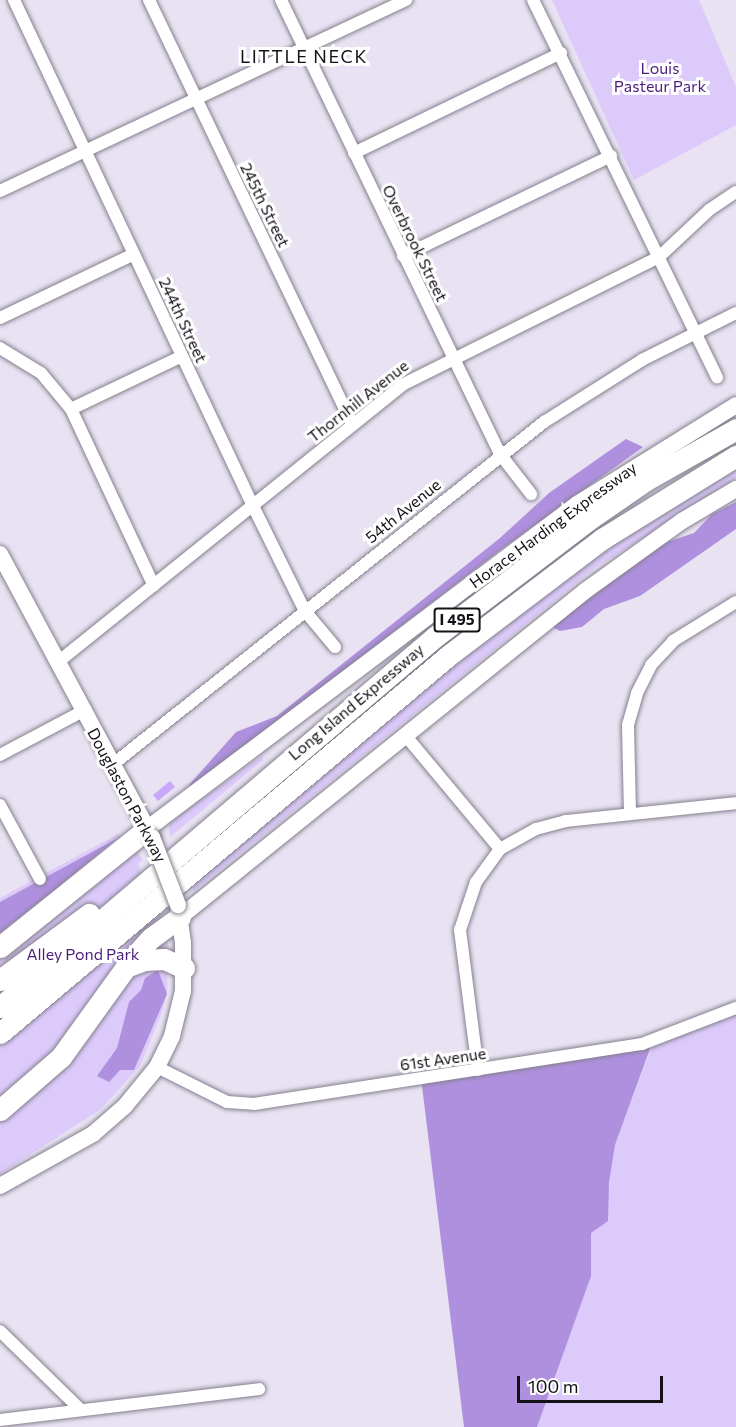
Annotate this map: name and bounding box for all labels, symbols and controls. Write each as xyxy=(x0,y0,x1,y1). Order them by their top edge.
district label: LITTLE NECK xyxy=(240,45,368,67)
park label: Louis Pasteur Park xyxy=(614,58,706,96)
street label: 245th Street xyxy=(236,160,294,250)
street label: Overbrook Street xyxy=(378,181,452,305)
street label: 244th Street xyxy=(155,274,211,366)
street label: Thornhill Avenue xyxy=(304,356,412,446)
street label: Horace Harding Expressway xyxy=(466,458,640,592)
street label: 54th Avenue xyxy=(362,475,444,547)
road number: I 495 xyxy=(433,608,481,632)
street label: Long Island Expressway xyxy=(284,640,428,764)
street label: Douglaston Parkway xyxy=(83,725,171,865)
park label: Alley Pond Park xyxy=(26,944,140,964)
street label: 61st Avenue xyxy=(399,1043,487,1075)
scale bar xyxy=(520,1364,666,1402)
text: 100 m xyxy=(528,1375,578,1397)

